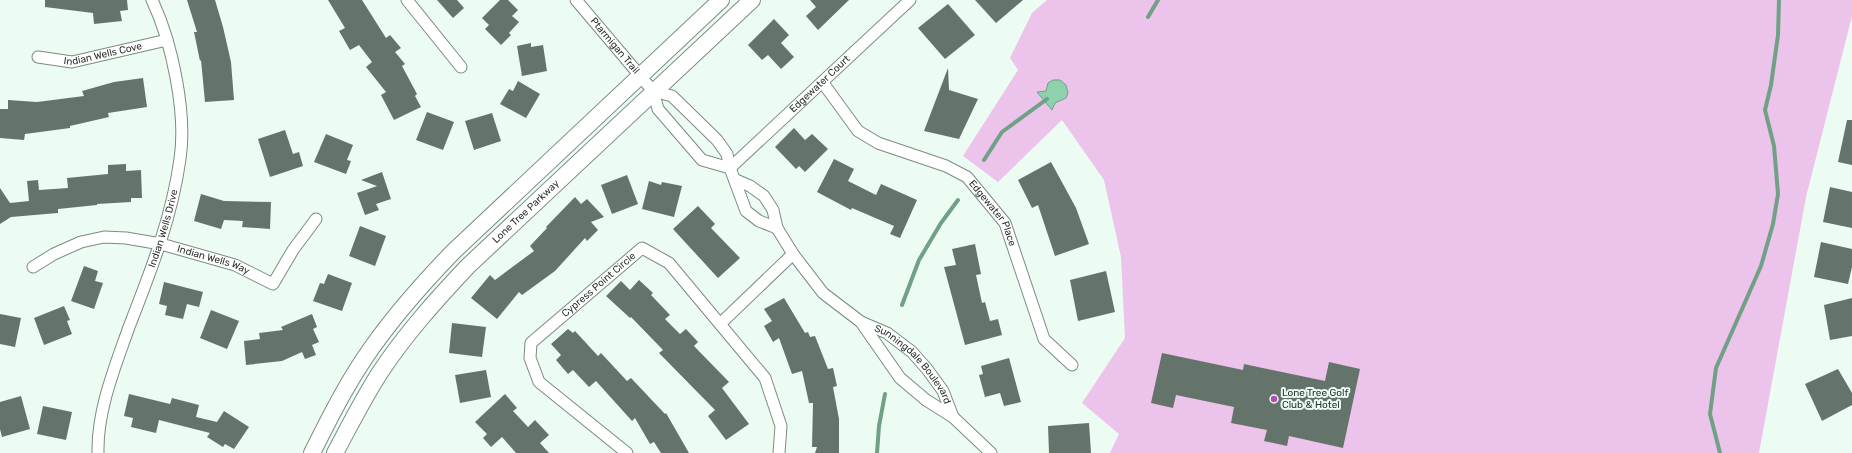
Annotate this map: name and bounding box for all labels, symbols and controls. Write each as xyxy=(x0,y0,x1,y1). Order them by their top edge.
street label: Ptarmigan Trail xyxy=(588,15,642,76)
street label: Indian Wells Cove xyxy=(63,40,144,68)
street label: Edgewater Court xyxy=(787,53,853,115)
street label: Lone Tree Parkway xyxy=(490,177,562,246)
street label: Edgewater Place xyxy=(966,178,1018,248)
street label: Indian Wells Drive xyxy=(146,188,181,269)
street label: Indian Wells Way xyxy=(176,243,252,278)
street label: Cypress Point Circle xyxy=(559,250,639,320)
street label: Sunningdale Boulevard xyxy=(873,322,953,406)
place label: Lone Tree Golf Club & Hotel xyxy=(1282,387,1348,411)
marker: Lone Tree Golf Club & Hotel xyxy=(1269,394,1279,404)

